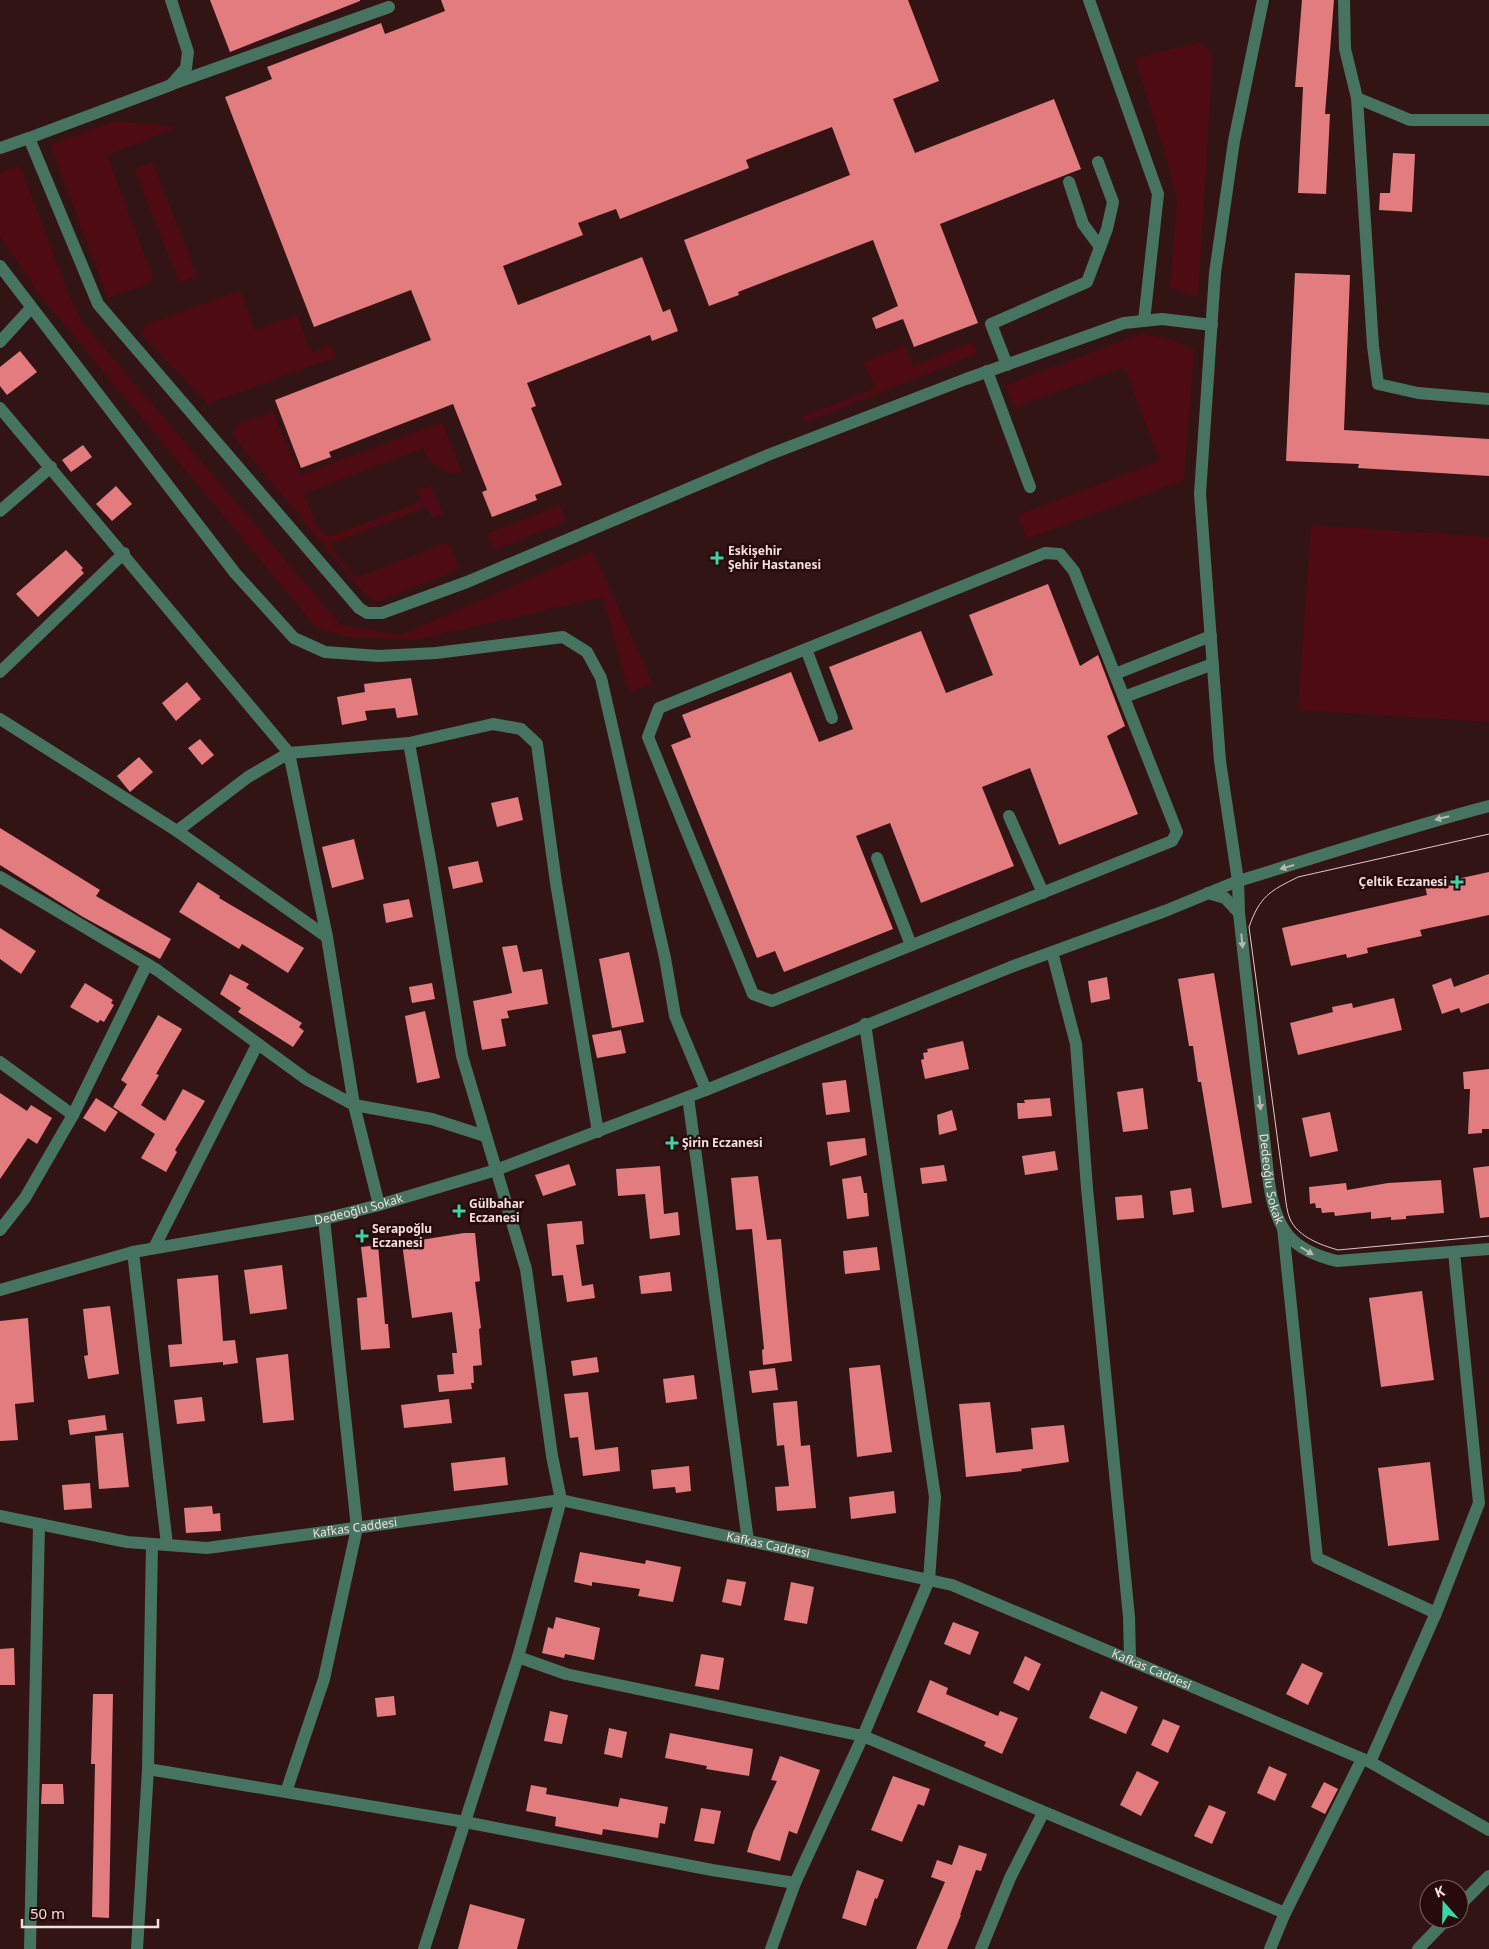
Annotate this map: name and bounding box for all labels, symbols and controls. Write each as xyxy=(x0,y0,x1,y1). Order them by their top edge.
place label: Eskişehir Şehir Hastanesi xyxy=(728,542,821,573)
marker: Eskişehir Şehir Hastanesi xyxy=(710,551,724,565)
one-way arrow xyxy=(1434,814,1449,822)
one-way arrow xyxy=(1279,863,1294,871)
place label: Çeltik Eczanesi xyxy=(1359,873,1447,890)
marker: Çeltik Eczanesi xyxy=(1451,876,1463,888)
one-way arrow xyxy=(1238,934,1246,950)
one-way arrow xyxy=(1256,1095,1264,1111)
street label: Dedeoğlu Sokak xyxy=(1256,1133,1289,1227)
place label: Şirin Eczanesi xyxy=(682,1134,763,1151)
marker: Şirin Eczanesi xyxy=(666,1137,678,1149)
street label: Dedeoğlu Sokak xyxy=(313,1189,406,1229)
place label: Gülbahar Eczanesi xyxy=(469,1195,525,1226)
marker: Gülbahar Eczanesi xyxy=(453,1205,465,1217)
place label: Serapoğlu Eczanesi xyxy=(372,1220,432,1251)
marker: Serapoğlu Eczanesi xyxy=(356,1230,368,1242)
one-way arrow xyxy=(1301,1247,1314,1256)
street label: Kafkas Caddesi xyxy=(311,1513,398,1542)
street label: Kafkas Caddesi xyxy=(725,1527,812,1562)
street label: Kafkas Caddesi xyxy=(1109,1645,1194,1693)
north arrow xyxy=(1419,1879,1469,1929)
text: K xyxy=(1432,1881,1448,1902)
scale bar xyxy=(22,1896,159,1928)
text: 50 m xyxy=(30,1903,65,1923)

